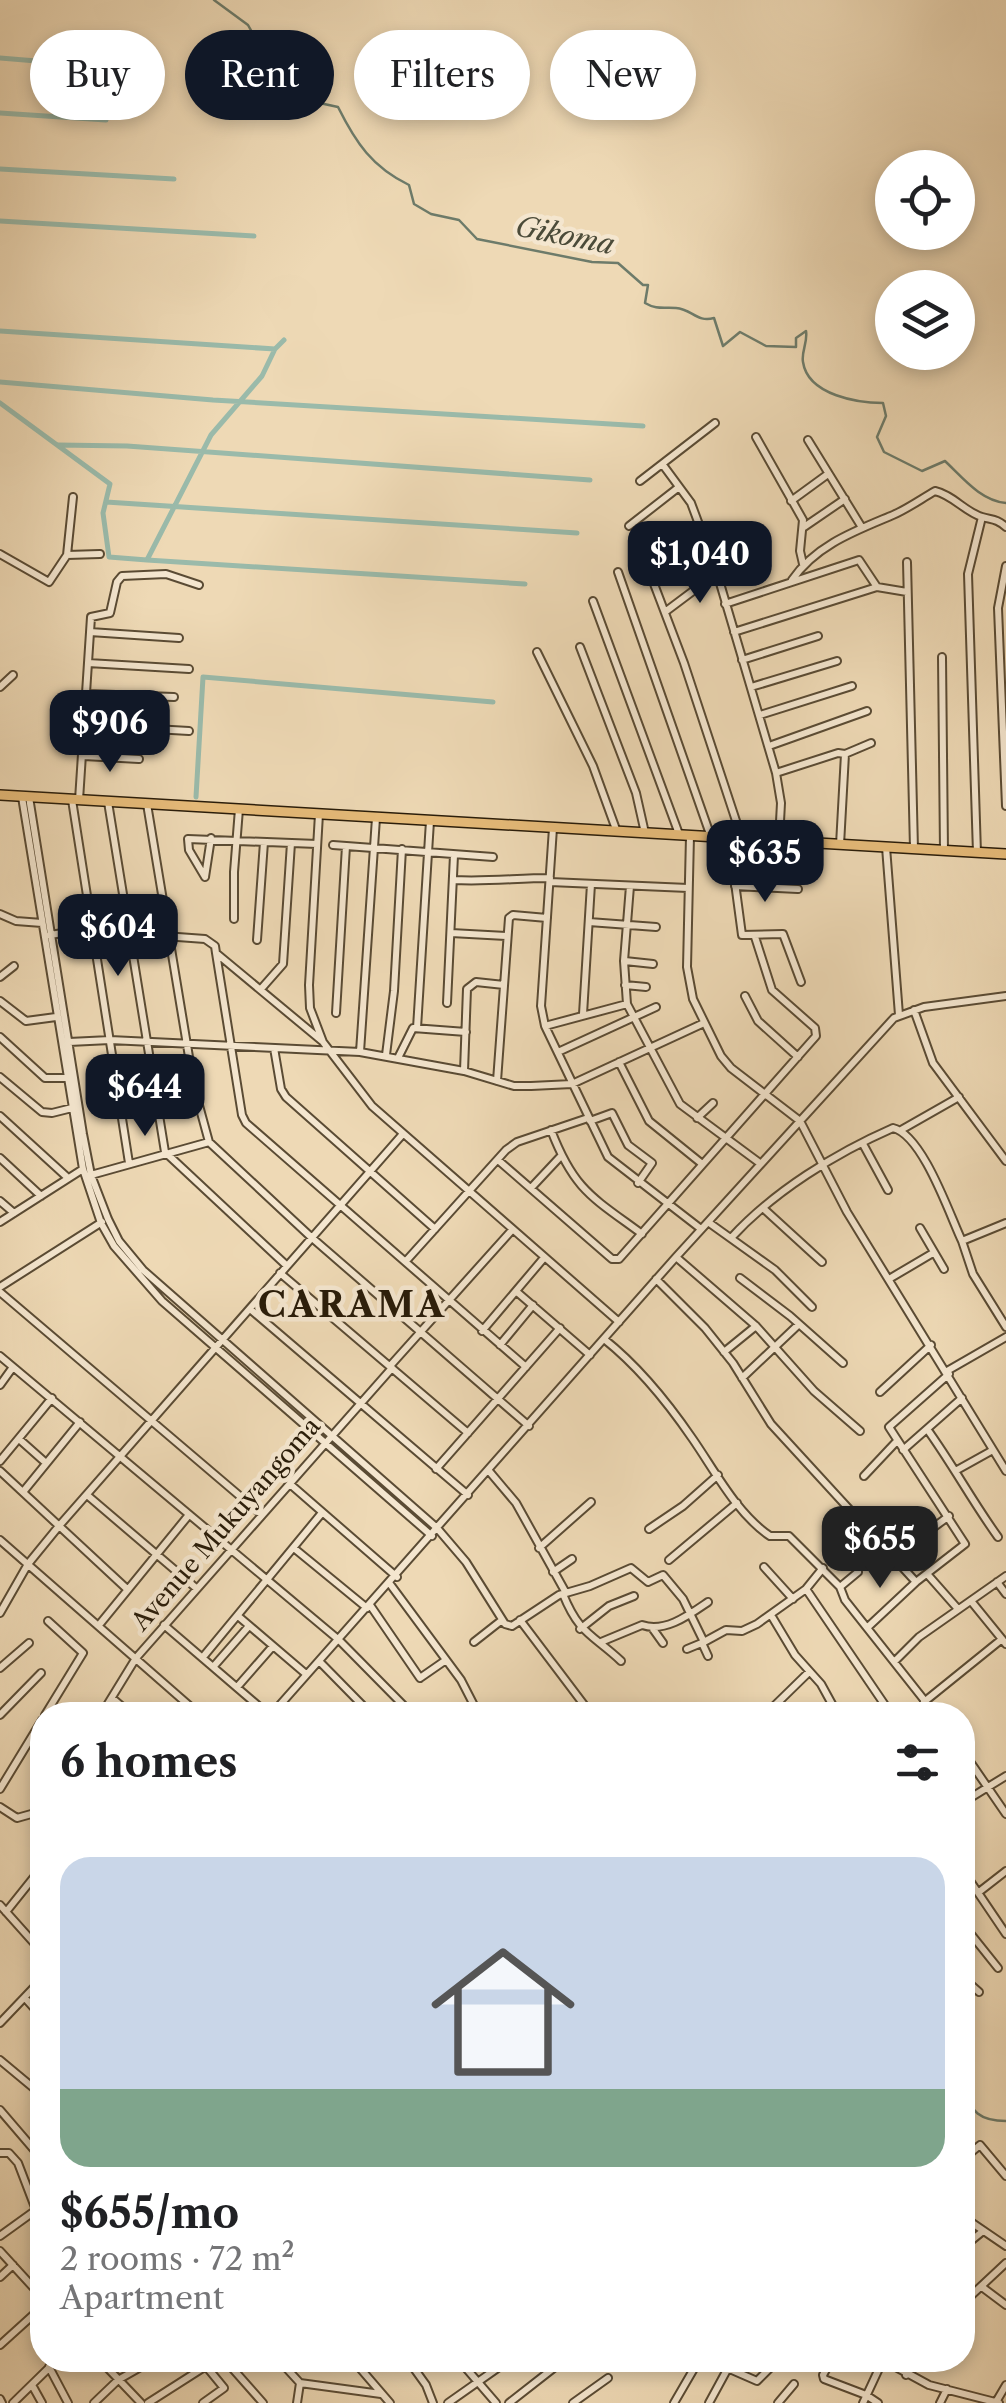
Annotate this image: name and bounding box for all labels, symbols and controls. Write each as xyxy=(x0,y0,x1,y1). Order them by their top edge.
chip: Buy xyxy=(30,30,165,120)
chip: Rent xyxy=(185,30,334,120)
chip: Filters xyxy=(354,30,530,120)
chip: New xyxy=(550,30,696,120)
map controls xyxy=(875,150,975,370)
button: locate xyxy=(875,150,975,250)
water label: Gikoma xyxy=(513,209,618,261)
button: layers xyxy=(875,270,975,370)
pin: $1,040 xyxy=(619,521,781,606)
text: $1,040 xyxy=(650,534,750,573)
pin: $906 xyxy=(51,690,169,775)
text: $906 xyxy=(72,703,148,742)
pin: $635 xyxy=(706,820,824,905)
text: $635 xyxy=(729,833,801,872)
pin: $604 xyxy=(59,894,177,979)
text: $604 xyxy=(80,907,156,946)
pin: $644 xyxy=(86,1054,204,1139)
text: $644 xyxy=(108,1067,182,1106)
district label: CARAMA xyxy=(258,1283,446,1326)
street label: Avenue Mukuyangoma xyxy=(124,1410,328,1638)
pin: $655 xyxy=(821,1506,939,1591)
text: $655 xyxy=(844,1519,916,1558)
icon: filters xyxy=(890,1735,945,1790)
text: 6 homes xyxy=(60,1736,238,1788)
icon: home xyxy=(413,1922,593,2102)
text: $655/mo xyxy=(60,2187,239,2239)
text: 2 rooms · 72 m² xyxy=(60,2239,295,2278)
text: Apartment xyxy=(60,2278,224,2317)

